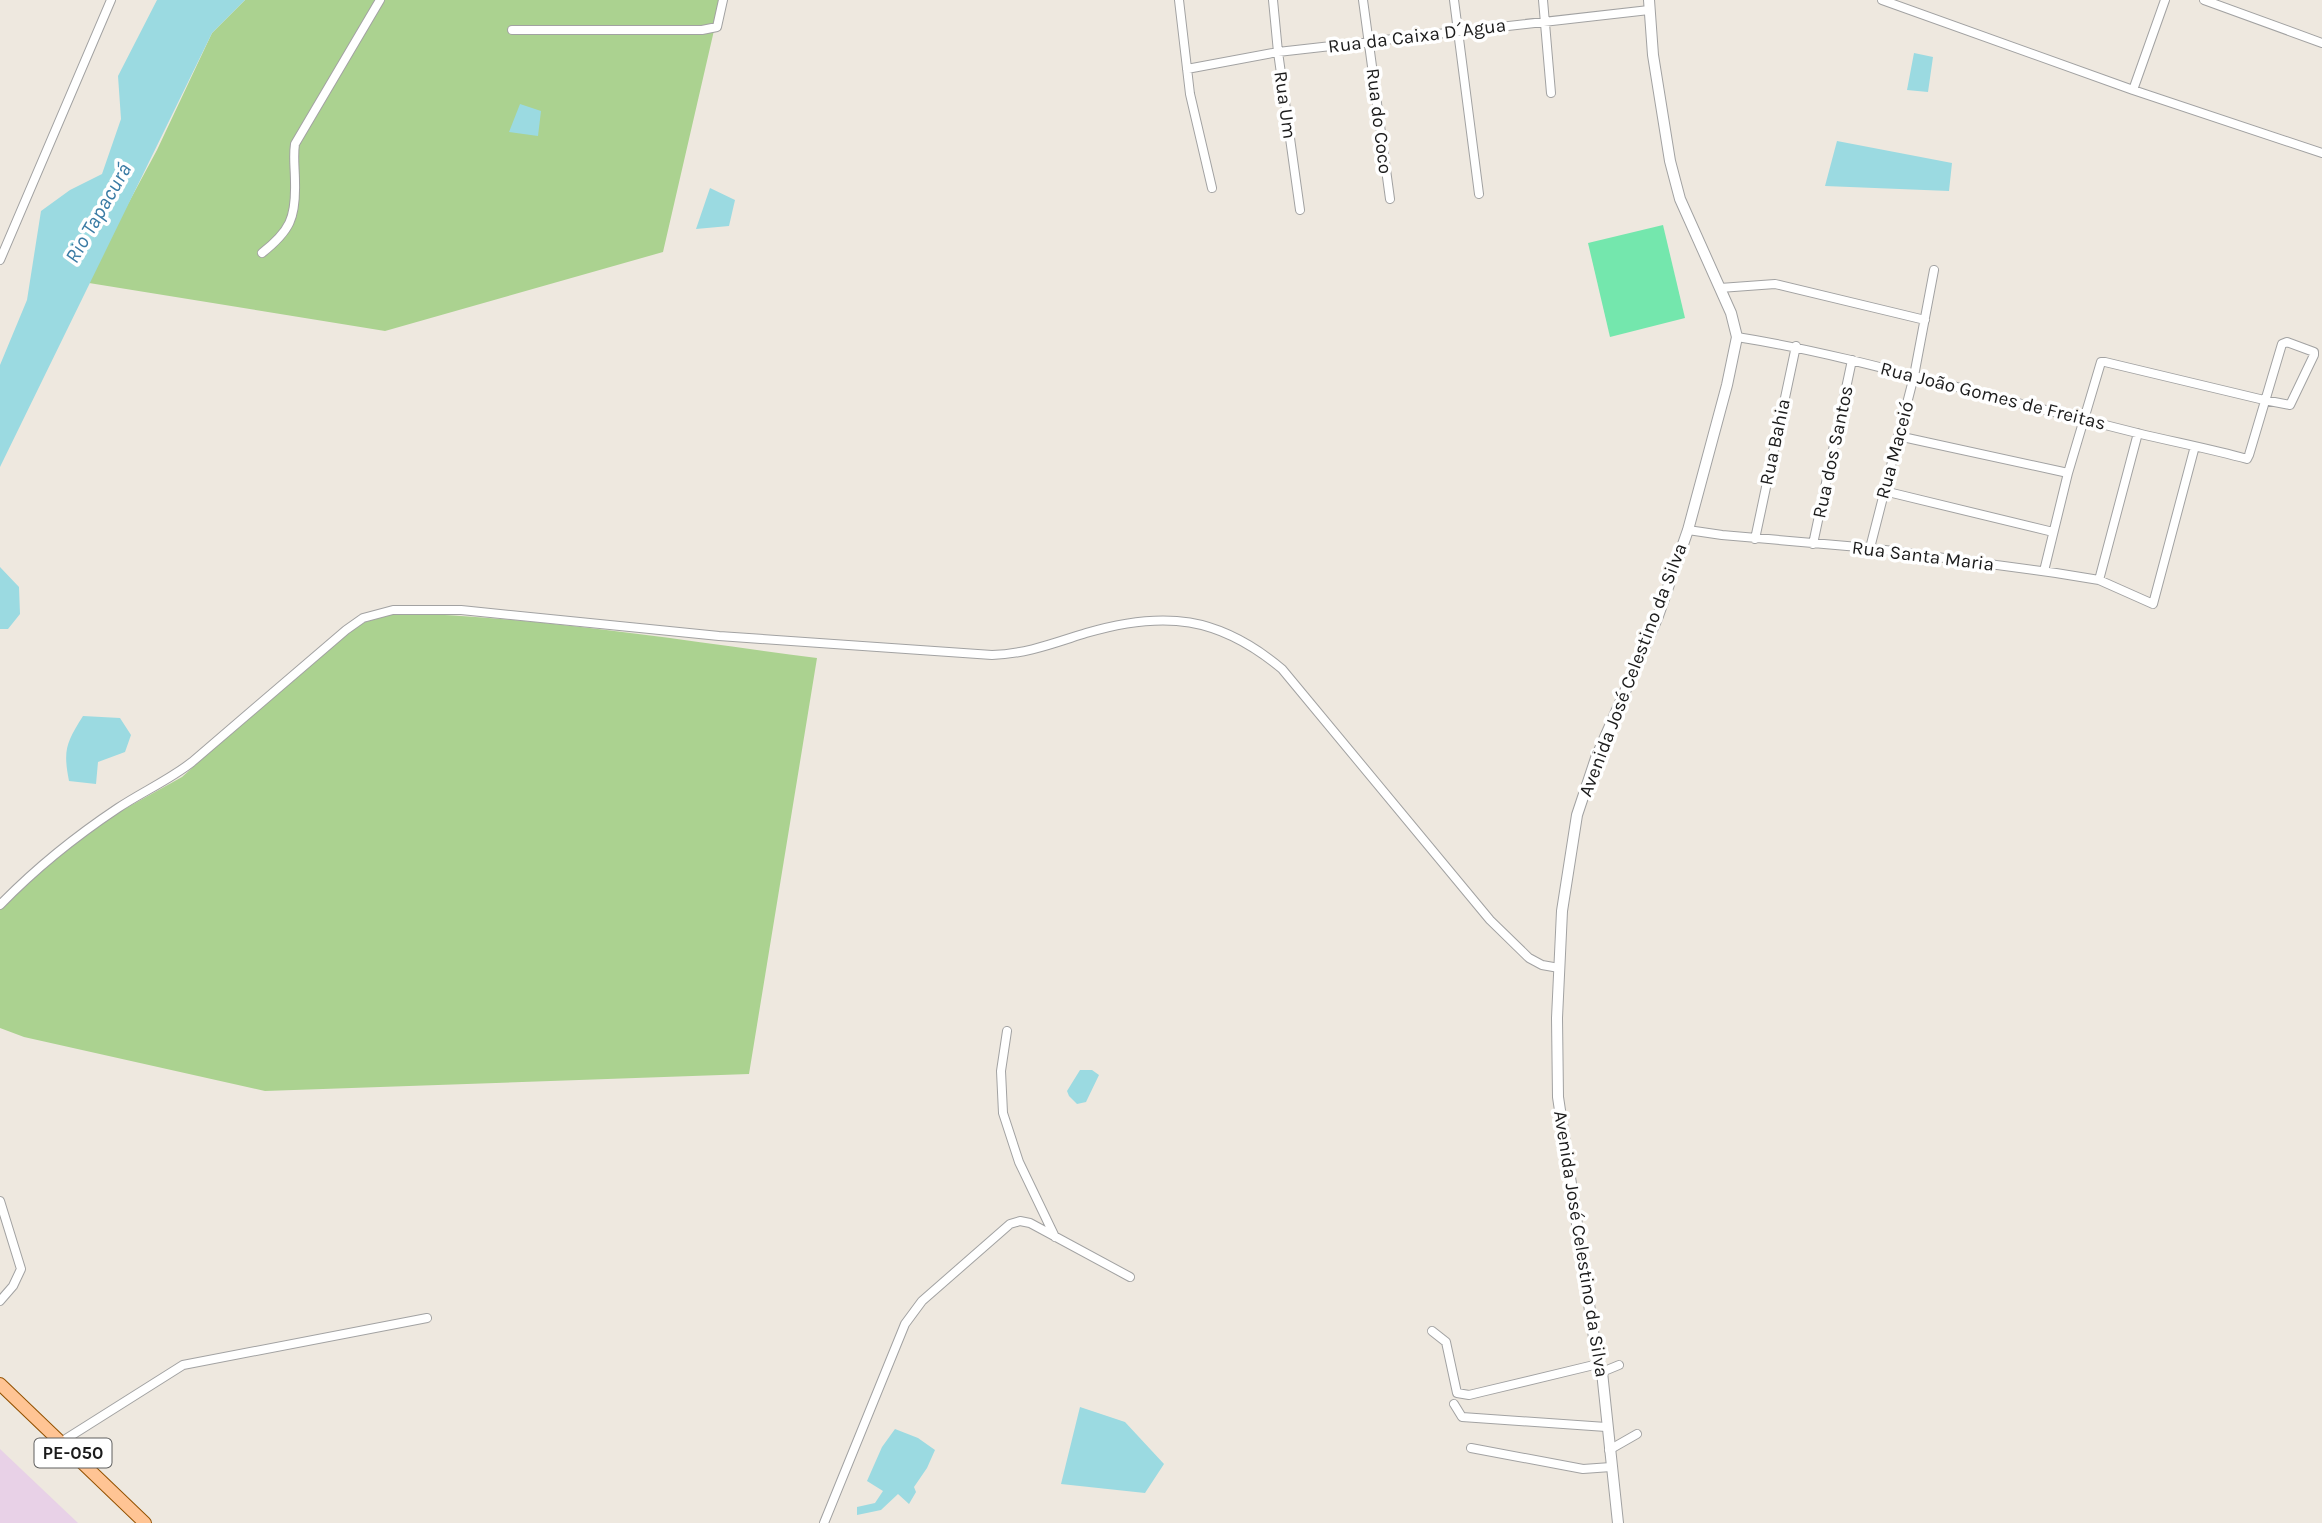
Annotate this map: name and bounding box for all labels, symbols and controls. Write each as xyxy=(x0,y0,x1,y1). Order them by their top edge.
street label: Rua da Caixa D´Agua xyxy=(1327,14,1507,58)
street label: Rua do Coco xyxy=(1362,67,1396,175)
street label: Rua Um xyxy=(1269,70,1301,140)
water label: Rio Tapacurá xyxy=(60,159,136,267)
street label: Rua João Gomes de Freitas xyxy=(1878,357,2108,435)
street label: Rua dos Santos xyxy=(1808,384,1858,520)
street label: Rua Bahia xyxy=(1755,397,1795,487)
street label: Rua Maceió xyxy=(1871,399,1919,501)
street label: Rua Santa Maria xyxy=(1851,536,1995,576)
street label: Avenida José Celestino da Silva xyxy=(1574,540,1692,800)
street label: Avenida José Celestino da Silva xyxy=(1549,1109,1613,1379)
road number: PE-050 xyxy=(34,1438,112,1468)

